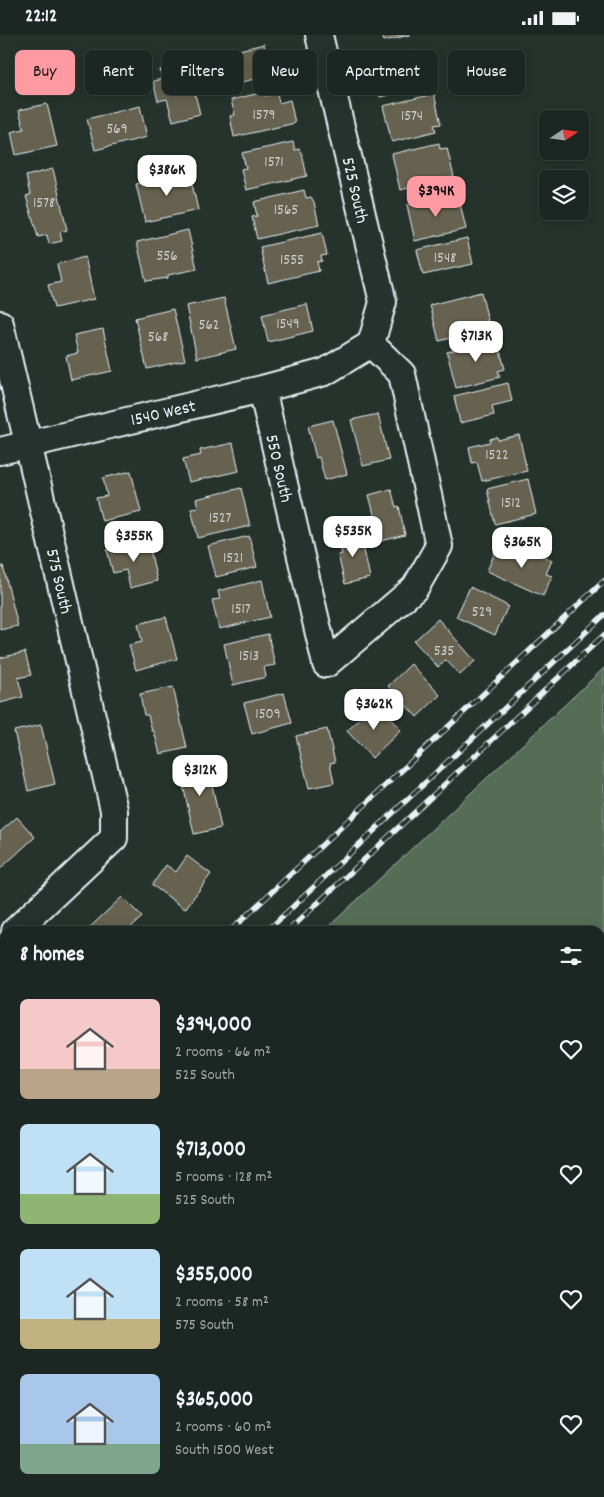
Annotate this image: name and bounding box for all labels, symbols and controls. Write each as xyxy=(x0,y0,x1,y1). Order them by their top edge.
text: 22:12 xyxy=(25,4,57,31)
chip: Buy xyxy=(15,50,75,95)
chip: Rent xyxy=(85,50,152,95)
chip: Filters xyxy=(162,50,243,95)
chip: New xyxy=(253,50,317,95)
chip: Apartment xyxy=(327,50,438,95)
chip: House xyxy=(448,50,525,95)
house number: 1579 xyxy=(253,105,275,127)
house number: 1574 xyxy=(401,106,423,128)
north arrow xyxy=(539,110,589,160)
map controls xyxy=(539,110,589,220)
house number: 569 xyxy=(106,119,128,141)
house number: 1571 xyxy=(264,152,284,174)
pin: $386K xyxy=(132,155,202,197)
street label: 525 South xyxy=(334,155,373,226)
text: $386K xyxy=(149,159,185,182)
button: layers xyxy=(539,170,589,220)
pin: $394K xyxy=(401,175,471,218)
text: $394K xyxy=(418,180,454,203)
house number: 1578 xyxy=(33,193,55,215)
house number: 1565 xyxy=(274,200,298,222)
house number: 556 xyxy=(156,246,178,268)
house number: 1548 xyxy=(434,248,456,270)
house number: 1555 xyxy=(280,250,304,272)
house number: 1549 xyxy=(276,314,300,336)
house number: 562 xyxy=(199,315,219,337)
pin: $713K xyxy=(441,321,511,363)
text: $713K xyxy=(460,325,492,348)
house number: 568 xyxy=(148,327,168,349)
street label: 1540 West xyxy=(129,395,199,434)
street label: 550 South xyxy=(258,432,298,505)
house number: 1522 xyxy=(485,445,509,467)
house number: 1512 xyxy=(501,493,521,515)
house number: 1527 xyxy=(209,508,232,530)
pin: $535K xyxy=(318,515,388,558)
text: $535K xyxy=(334,520,372,543)
pin: $355K xyxy=(99,521,169,563)
text: $355K xyxy=(115,525,153,548)
pin: $365K xyxy=(487,527,557,569)
text: $365K xyxy=(503,531,541,554)
street label: 575 South xyxy=(38,546,77,617)
house number: 1521 xyxy=(223,548,243,570)
house number: 1517 xyxy=(231,599,251,621)
house number: 529 xyxy=(472,602,492,624)
house number: 535 xyxy=(434,641,454,663)
house number: 1513 xyxy=(239,646,259,668)
pin: $362K xyxy=(339,689,409,731)
text: $362K xyxy=(355,693,393,716)
house number: 1509 xyxy=(255,704,281,726)
pin: $312K xyxy=(165,755,235,797)
text: $312K xyxy=(183,759,217,782)
text: 8 homes xyxy=(20,941,85,971)
icon: filters xyxy=(557,942,585,970)
text: $394,000 xyxy=(175,1011,252,1041)
icon: home xyxy=(60,1019,120,1079)
icon: heart xyxy=(557,1035,585,1063)
text: 2 rooms · 66 m² xyxy=(175,1041,271,1064)
text: 525 South xyxy=(175,1064,235,1087)
text: $713,000 xyxy=(175,1136,246,1166)
icon: home xyxy=(60,1144,120,1204)
icon: heart xyxy=(557,1160,585,1188)
text: 5 rooms · 128 m² xyxy=(175,1166,272,1189)
text: 525 South xyxy=(175,1189,235,1212)
text: $355,000 xyxy=(175,1261,253,1291)
icon: home xyxy=(60,1269,120,1329)
icon: heart xyxy=(557,1285,585,1313)
text: 2 rooms · 58 m² xyxy=(175,1291,269,1314)
text: 575 South xyxy=(175,1314,234,1337)
text: $365,000 xyxy=(175,1386,253,1416)
icon: home xyxy=(60,1394,120,1454)
icon: heart xyxy=(557,1410,585,1438)
text: 2 rooms · 60 m² xyxy=(175,1416,272,1439)
text: South 1500 West xyxy=(175,1439,274,1462)

